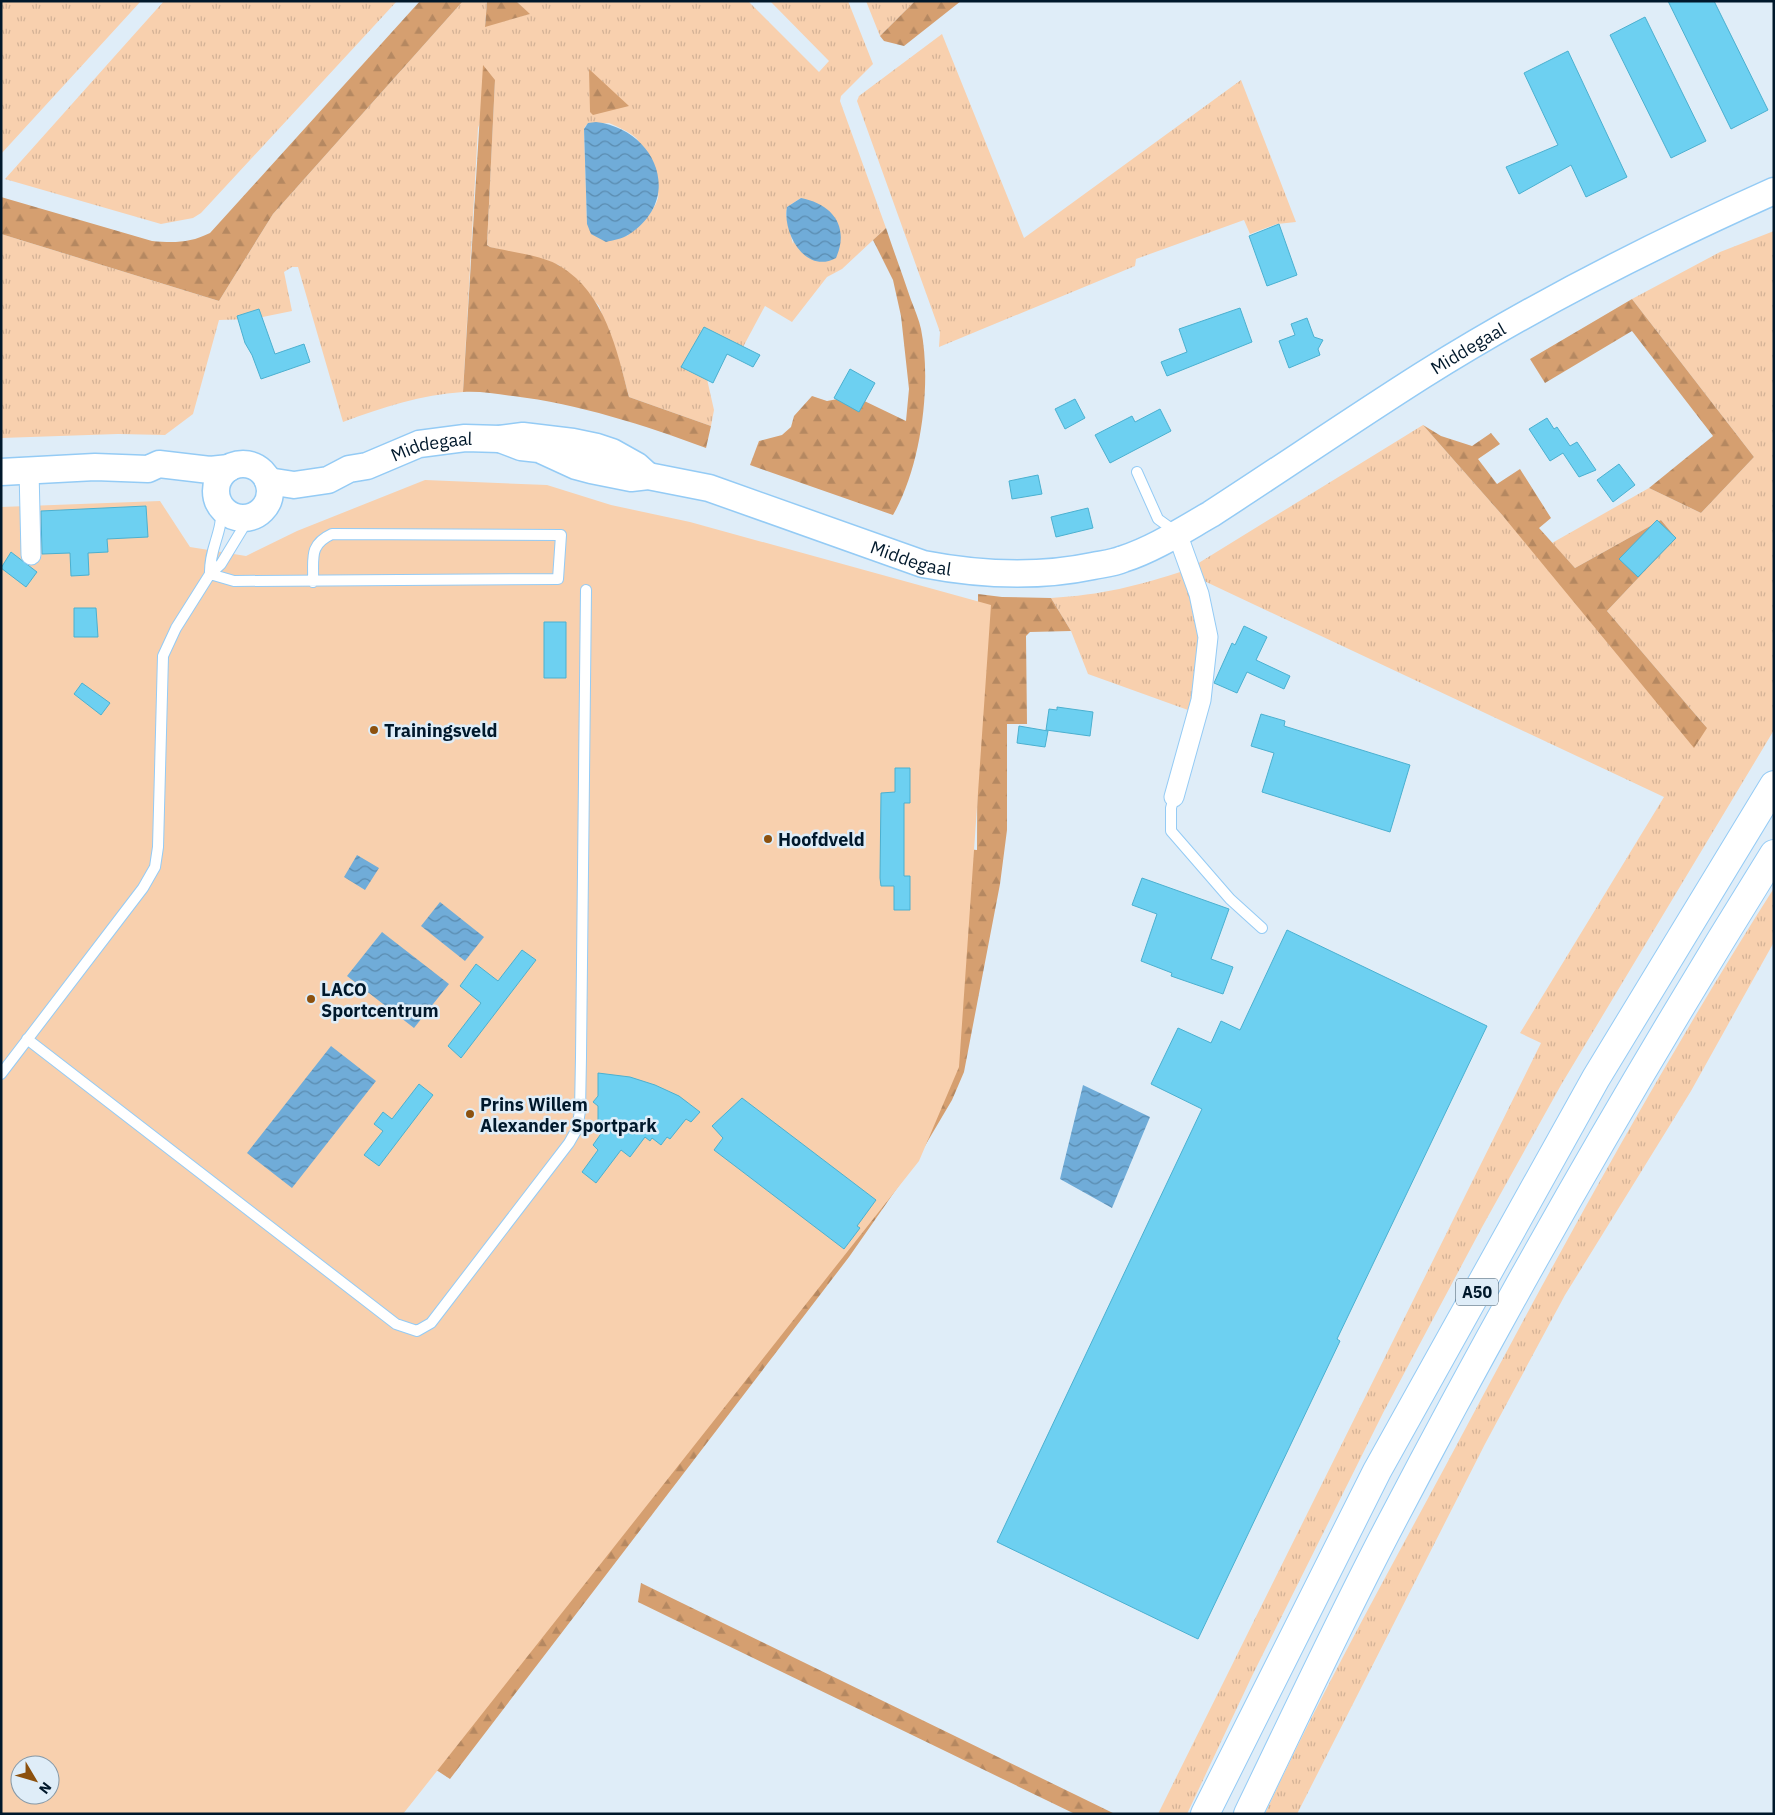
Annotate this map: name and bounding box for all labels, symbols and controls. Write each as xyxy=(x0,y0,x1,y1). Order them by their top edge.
street label: Middegaal xyxy=(1426,317,1510,379)
street label: Middegaal xyxy=(387,426,473,466)
street label: Middegaal xyxy=(868,535,953,580)
place label: Trainingsveld xyxy=(384,719,498,742)
marker: Trainingsveld xyxy=(368,724,380,736)
place label: Hoofdveld xyxy=(778,828,865,851)
marker: Hoofdveld xyxy=(762,833,774,845)
place label: LACO Sportcentrum xyxy=(321,978,439,1022)
marker: LACO Sportcentrum xyxy=(305,993,317,1005)
place label: Prins Willem Alexander Sportpark xyxy=(480,1093,657,1137)
marker: Prins Willem Alexander Sportpark xyxy=(464,1108,476,1120)
road number: A50 xyxy=(1456,1278,1498,1305)
north arrow xyxy=(10,1755,60,1805)
text: N xyxy=(35,1778,55,1798)

